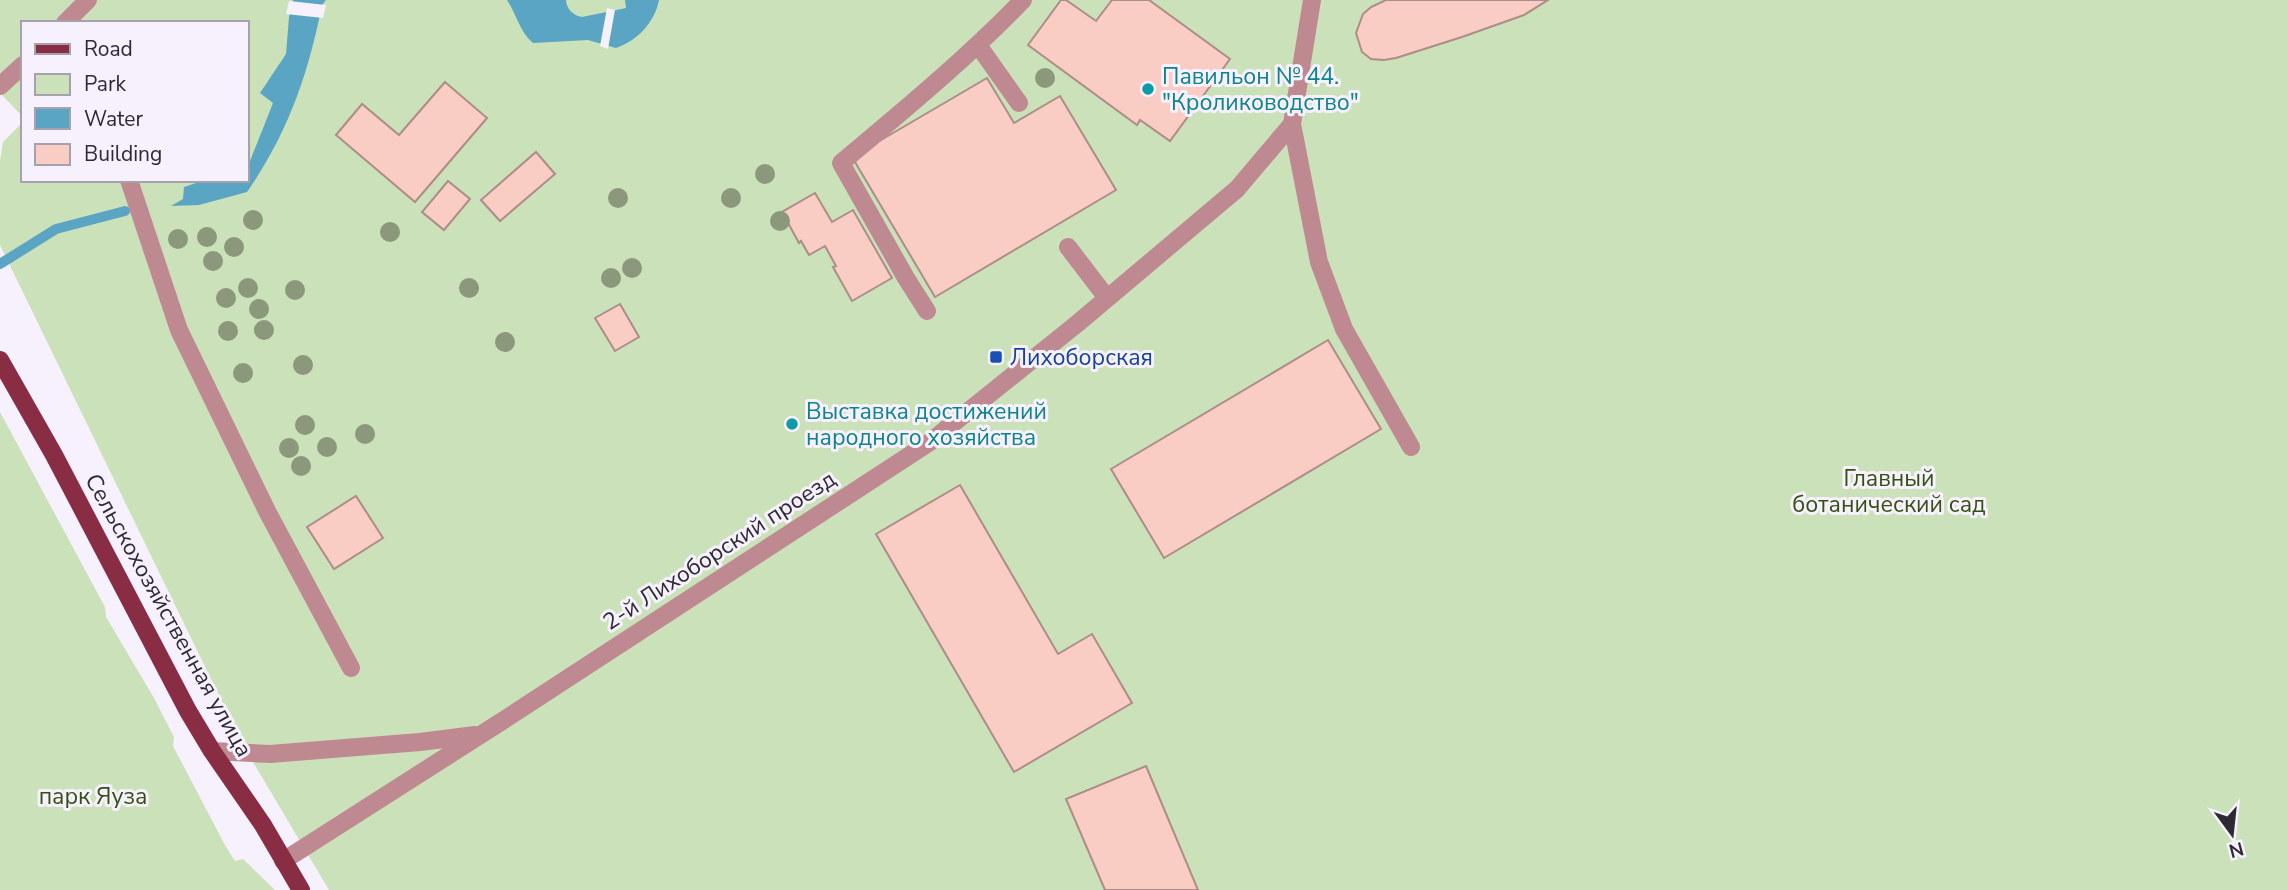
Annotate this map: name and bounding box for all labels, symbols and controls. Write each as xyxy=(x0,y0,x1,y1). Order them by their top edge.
legend xyxy=(21,21,248,182)
text: Road xyxy=(84,35,133,63)
place label: Павильон № 44. "Кролиководство" xyxy=(1162,61,1359,118)
text: Park xyxy=(84,70,126,98)
marker: Павильон № 44. "Кролиководство" xyxy=(1140,81,1156,97)
text: Water xyxy=(84,105,143,133)
text: Building xyxy=(84,140,162,168)
place label: Лихоборская xyxy=(1010,342,1153,373)
marker: Лихоборская xyxy=(988,349,1004,365)
place label: Выставка достижений народного хозяйства xyxy=(806,396,1047,453)
marker: Выставка достижений народного хозяйства xyxy=(784,416,800,432)
street label: 2-й Лихоборский проезд xyxy=(597,463,842,637)
park label: Главный ботанический сад xyxy=(1792,463,1986,520)
street label: Сельскохозяйственная улица xyxy=(78,468,260,762)
park label: парк Яуза xyxy=(39,781,147,812)
north arrow xyxy=(2197,799,2267,869)
text: N xyxy=(2226,835,2246,864)

